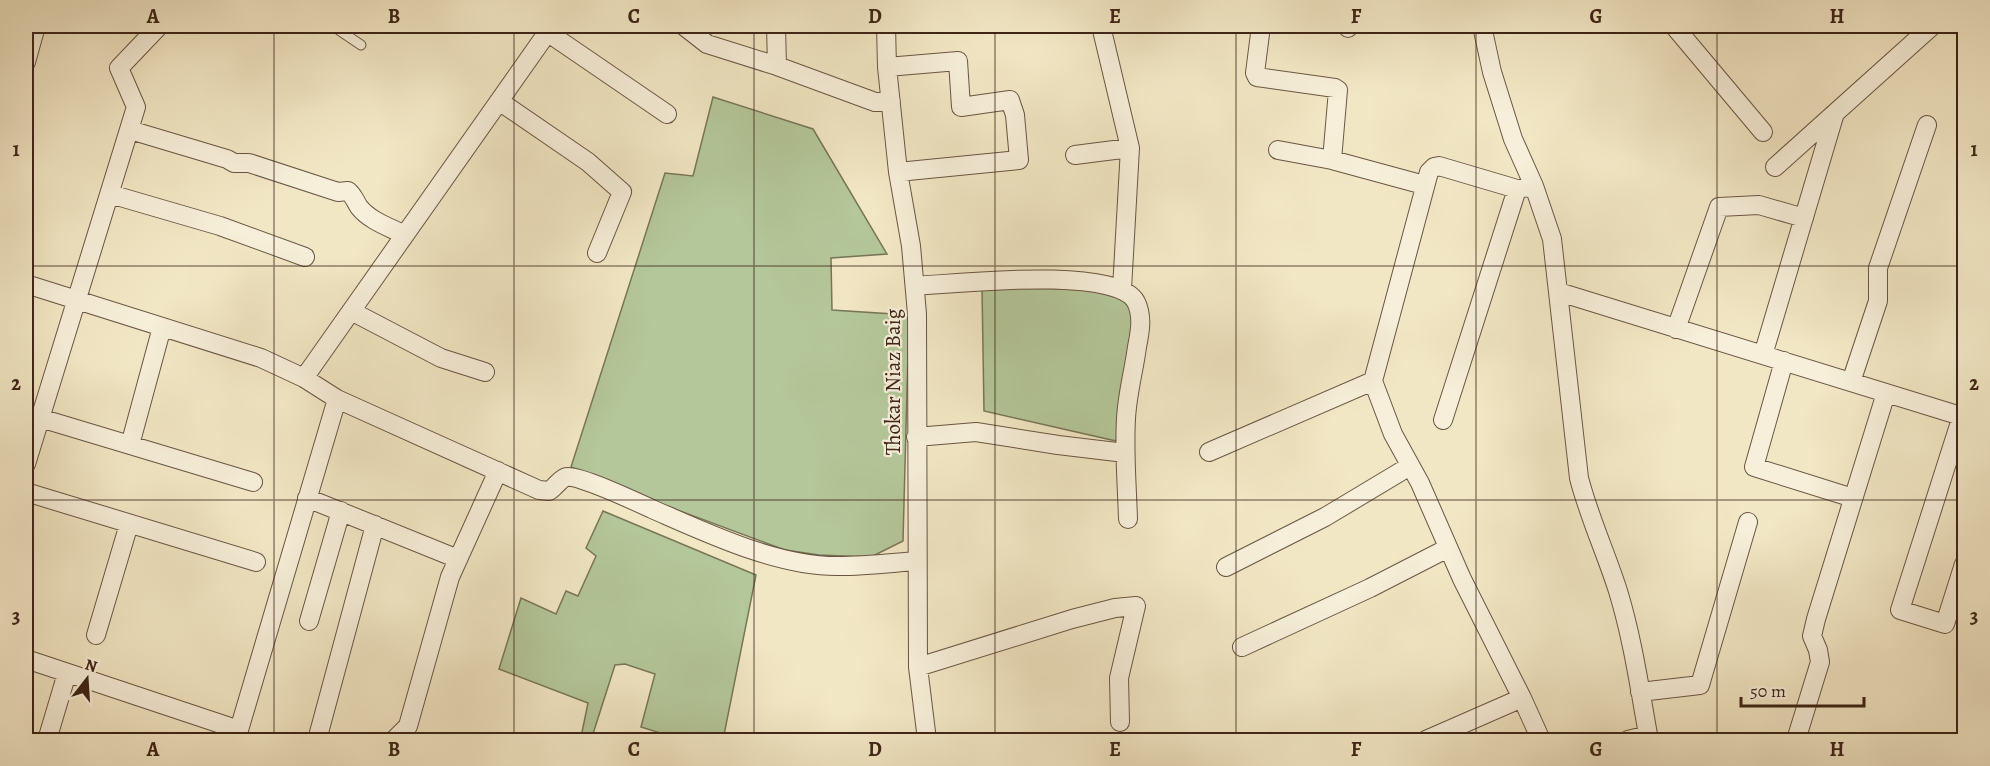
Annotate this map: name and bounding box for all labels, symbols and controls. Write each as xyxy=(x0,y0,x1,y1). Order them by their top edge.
text: A xyxy=(146,3,160,30)
text: B xyxy=(388,3,400,30)
text: C xyxy=(628,3,640,30)
text: D xyxy=(868,3,882,30)
text: E xyxy=(1109,3,1121,30)
text: F xyxy=(1351,3,1362,30)
text: G xyxy=(1589,3,1603,30)
text: H xyxy=(1830,3,1845,30)
text: 1 xyxy=(12,136,20,163)
text: 1 xyxy=(1970,136,1978,163)
street label: Thokar Niaz Baig xyxy=(879,308,907,455)
text: 2 xyxy=(11,370,21,397)
text: 2 xyxy=(1969,370,1979,397)
text: 3 xyxy=(12,603,20,630)
text: 3 xyxy=(1970,603,1978,630)
north arrow xyxy=(57,649,117,709)
text: N xyxy=(82,653,100,678)
scale bar xyxy=(1741,670,1864,708)
text: 50 m xyxy=(1750,679,1786,703)
text: A xyxy=(146,736,160,763)
text: B xyxy=(388,736,400,763)
text: C xyxy=(628,736,640,763)
text: D xyxy=(868,736,882,763)
text: E xyxy=(1109,736,1121,763)
text: F xyxy=(1351,736,1362,763)
text: G xyxy=(1589,736,1603,763)
text: H xyxy=(1830,736,1845,763)

